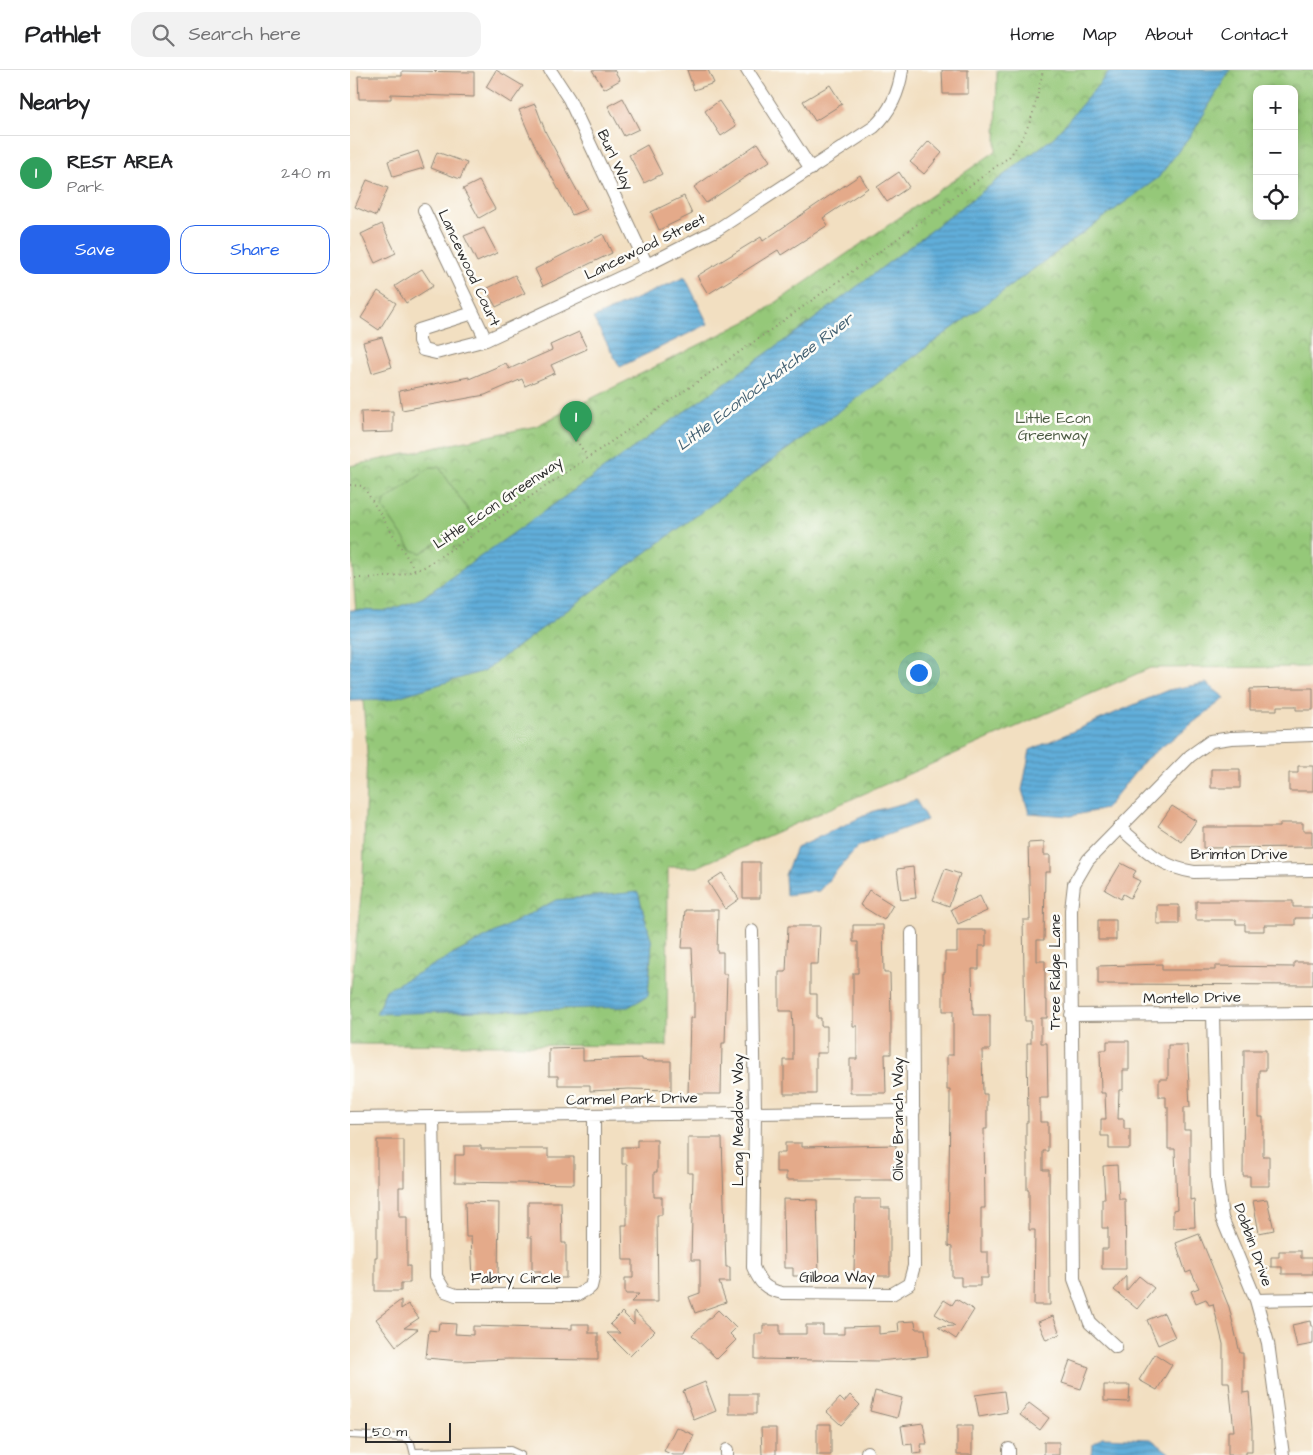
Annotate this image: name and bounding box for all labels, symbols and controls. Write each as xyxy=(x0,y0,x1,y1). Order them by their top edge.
search box xyxy=(131,12,481,57)
text: Pathlet xyxy=(25,18,101,52)
icon: search xyxy=(149,21,177,49)
text: Search here xyxy=(189,21,301,48)
text: Home xyxy=(1010,22,1055,47)
text: Map xyxy=(1083,22,1117,47)
text: About xyxy=(1145,22,1193,47)
text: Contact xyxy=(1221,22,1288,47)
map controls xyxy=(1253,85,1298,220)
button: + xyxy=(1253,85,1298,130)
text: Nearby xyxy=(20,88,90,117)
street label: Burl Way xyxy=(591,126,638,194)
button: − xyxy=(1253,130,1298,175)
text: REST AREA xyxy=(67,149,173,176)
text: 1 xyxy=(35,162,37,184)
text: 240 m xyxy=(281,162,330,184)
button: locate xyxy=(1253,175,1298,220)
text: Park xyxy=(67,176,104,198)
street label: Lancewood Court xyxy=(433,206,505,330)
street label: Lancewood Street xyxy=(581,209,709,285)
button: Save xyxy=(20,225,170,274)
button: Share xyxy=(180,225,330,274)
water label: Little Econlockhatchee River xyxy=(672,307,860,456)
pin: 1 xyxy=(560,401,592,442)
park label: Little Econ Greenway xyxy=(1015,408,1091,447)
street label: Little Econ Greenway xyxy=(429,452,567,555)
your location xyxy=(906,660,932,686)
street label: Brimton Drive xyxy=(1190,844,1288,865)
street label: Tree Ridge Lane xyxy=(1045,914,1067,1030)
street label: Montello Drive xyxy=(1143,987,1241,1009)
street label: Long Meadow Way xyxy=(728,1054,750,1186)
street label: Olive Branch Way xyxy=(888,1057,910,1181)
street label: Carmel Park Drive xyxy=(566,1087,698,1111)
street label: Dobbin Drive xyxy=(1228,1201,1278,1289)
street label: Gilboa Way xyxy=(799,1267,875,1289)
street label: Fabry Circle xyxy=(471,1268,561,1290)
scale bar xyxy=(365,1420,451,1443)
text: 50 m xyxy=(372,1422,407,1442)

